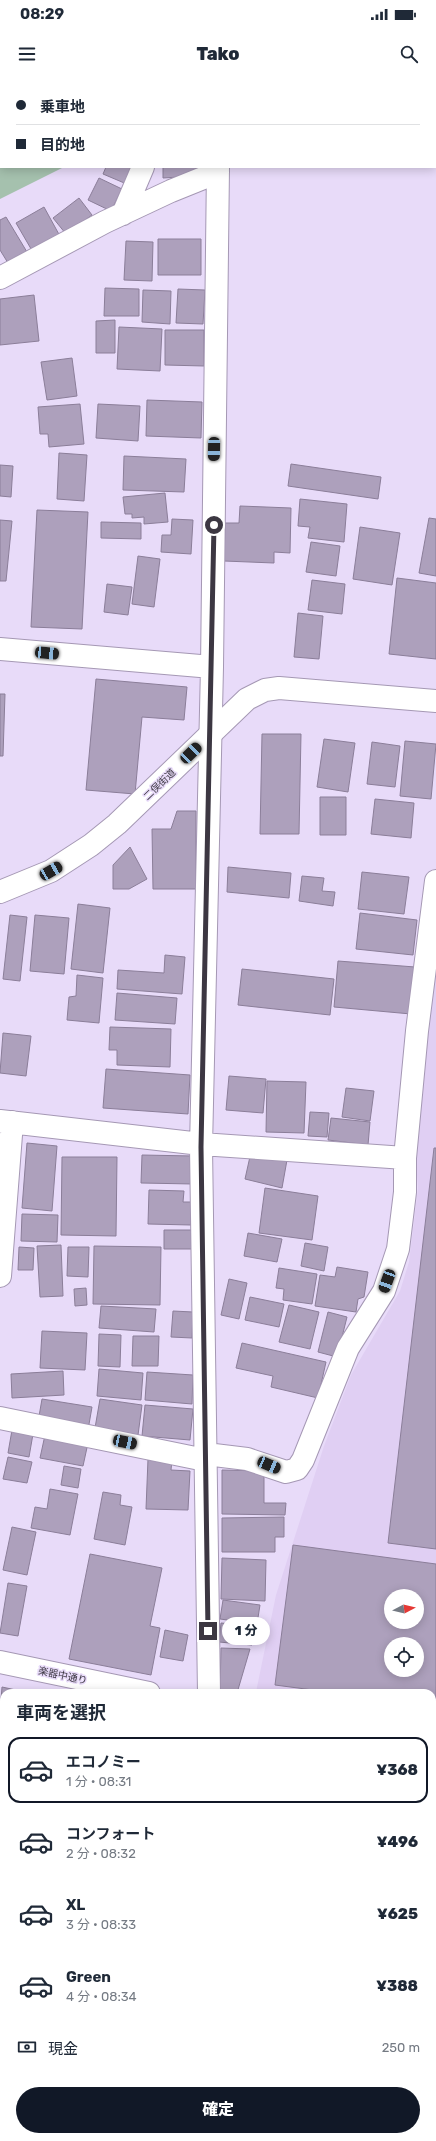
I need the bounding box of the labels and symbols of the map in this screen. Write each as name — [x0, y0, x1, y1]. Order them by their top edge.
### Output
car — [208, 437, 220, 461]
route start — [205, 516, 223, 534]
car — [35, 646, 59, 660]
car — [178, 740, 204, 766]
street label: 二俣街道 — [141, 767, 178, 803]
car — [38, 860, 64, 882]
car — [377, 1268, 397, 1294]
car — [112, 1434, 138, 1450]
car — [256, 1455, 282, 1475]
north arrow — [384, 1589, 424, 1629]
callout: 1 分 — [222, 1617, 270, 1645]
route end — [199, 1622, 217, 1640]
street label: 楽器中通り — [37, 1665, 88, 1687]

